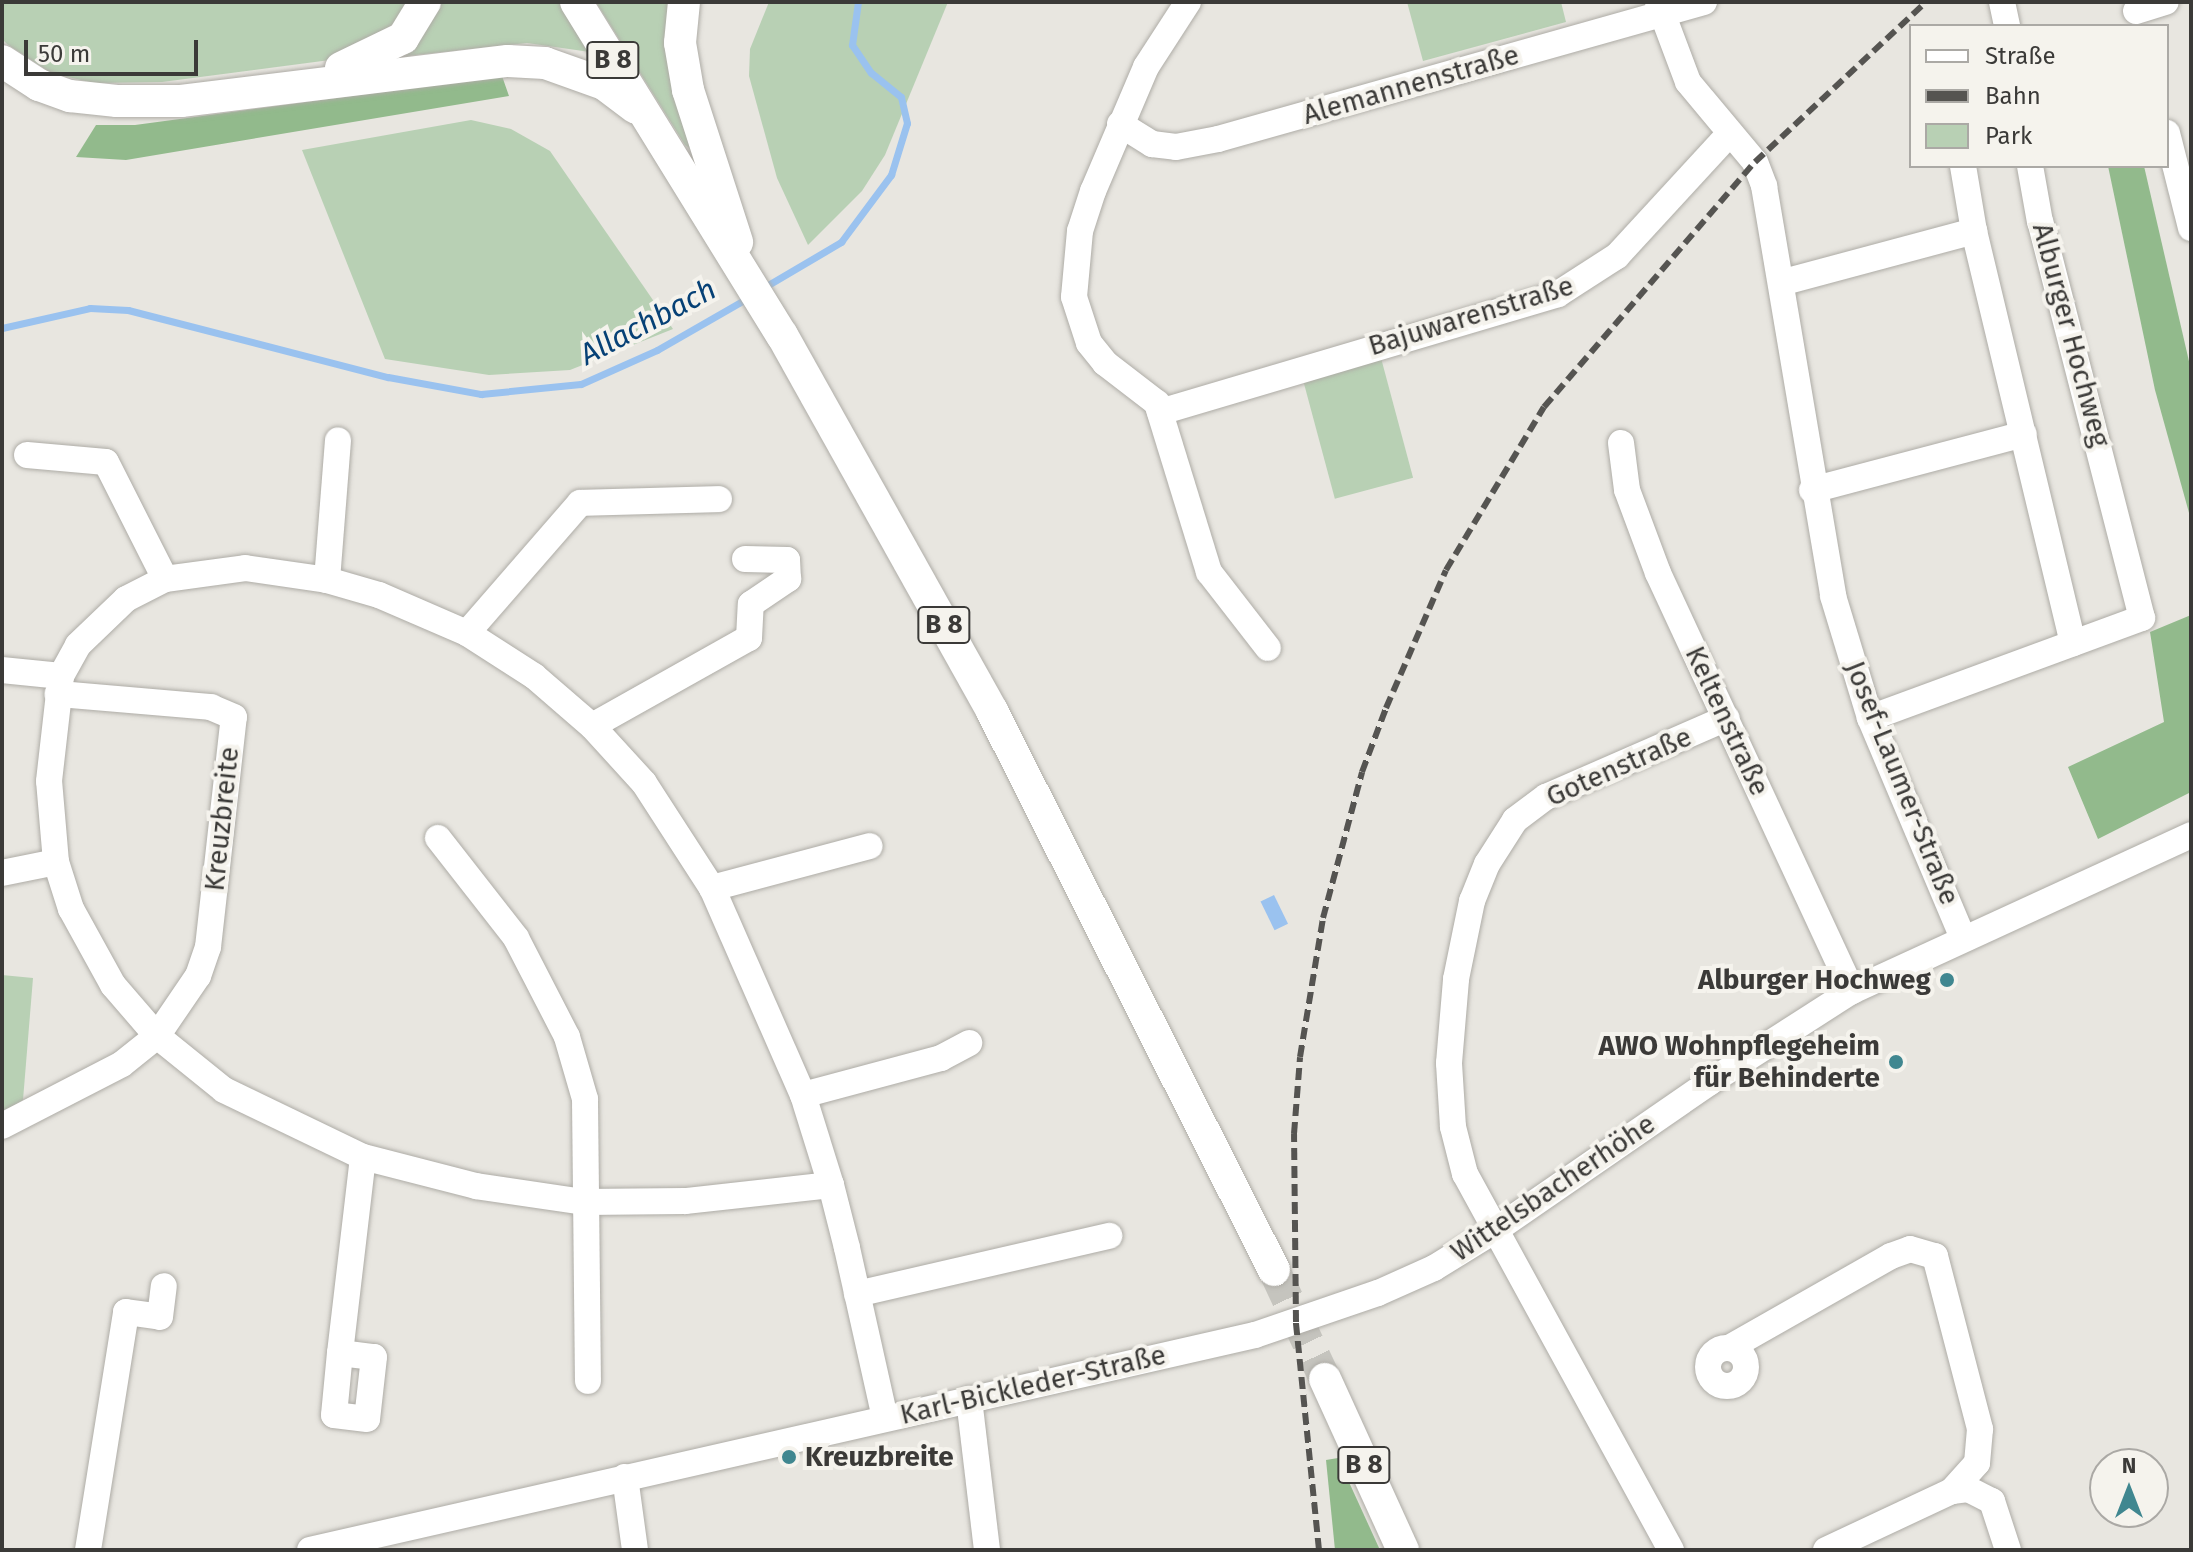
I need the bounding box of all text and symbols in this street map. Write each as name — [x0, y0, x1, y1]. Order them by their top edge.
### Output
scale bar — [28, 24, 202, 74]
legend — [1909, 24, 2169, 168]
road number: B 8 — [585, 38, 641, 82]
street label: Alemannenstraße — [1299, 38, 1523, 132]
text: 50 m — [38, 40, 90, 68]
text: Straße — [1985, 42, 2056, 70]
text: Bahn — [1985, 82, 2041, 110]
text: Park — [1985, 122, 2032, 150]
street label: Alburger Hochweg — [2025, 219, 2117, 451]
street label: Bajuwarenstraße — [1364, 269, 1578, 363]
water label: Allachbach — [574, 271, 722, 373]
road number: B 8 — [916, 603, 972, 647]
street label: Keltenstraße — [1678, 641, 1776, 801]
street label: Josef-Laumer-Straße — [1838, 656, 1966, 910]
street label: Gotenstraße — [1541, 720, 1697, 814]
street label: Kreuzbreite — [198, 745, 246, 893]
place label: Alburger Hochweg — [1698, 963, 1931, 997]
marker: Alburger Hochweg — [1938, 971, 1956, 989]
place label: AWO Wohnpflegeheim für Behinderte — [1599, 1029, 1880, 1095]
marker: AWO Wohnpflegeheim für Behinderte — [1887, 1053, 1905, 1071]
street label: Wittelsbacherhöhe — [1444, 1107, 1662, 1269]
street label: Karl-Bickleder-Straße — [897, 1338, 1169, 1432]
place label: Kreuzbreite — [805, 1440, 954, 1474]
road number: B 8 — [1336, 1443, 1392, 1487]
marker: Kreuzbreite — [780, 1448, 798, 1466]
north arrow — [2089, 1448, 2169, 1528]
text: N — [2122, 1452, 2136, 1479]

